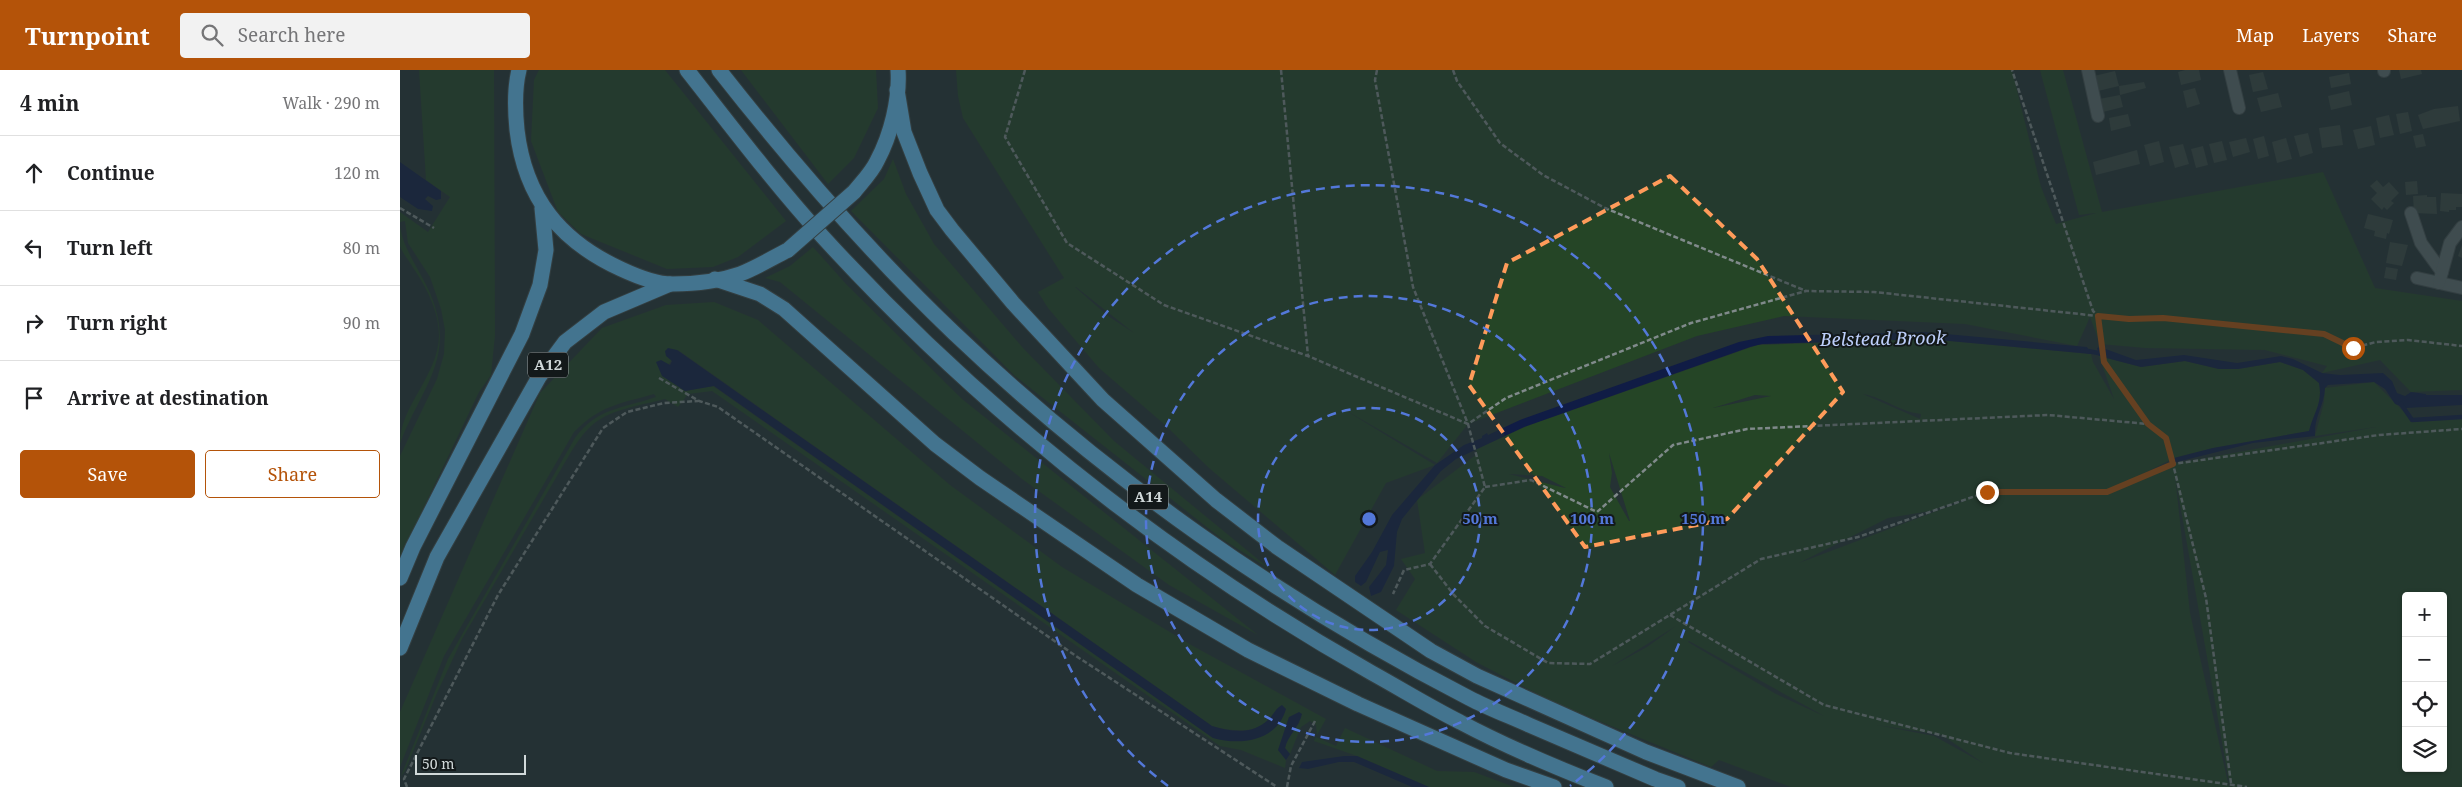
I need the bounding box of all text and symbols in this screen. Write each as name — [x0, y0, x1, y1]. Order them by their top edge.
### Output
search box — [180, 13, 530, 58]
text: Turnpoint — [25, 19, 150, 52]
icon: search — [198, 21, 226, 49]
text: Search here — [238, 22, 346, 48]
text: Map — [2236, 23, 2274, 47]
text: Layers — [2302, 23, 2360, 47]
text: Share — [2388, 23, 2437, 47]
text: 4 min — [20, 89, 79, 117]
text: Walk · 290 m — [283, 92, 380, 114]
icon: ahead — [20, 159, 48, 187]
text: Continue — [67, 160, 155, 186]
text: 120 m — [334, 162, 380, 184]
icon: left — [20, 234, 48, 262]
text: Turn left — [67, 235, 153, 261]
text: 80 m — [343, 237, 380, 259]
icon: right — [20, 309, 48, 337]
text: Turn right — [67, 310, 167, 336]
text: 90 m — [343, 312, 380, 334]
water label: Belstead Brook — [1819, 325, 1947, 351]
route start — [2342, 337, 2365, 360]
road number: A12 — [528, 352, 568, 378]
icon: arrive — [20, 384, 48, 412]
text: Arrive at destination — [67, 385, 269, 411]
button: Save — [20, 450, 195, 498]
button: Share — [205, 450, 380, 498]
route end — [1976, 481, 1999, 504]
road number: A14 — [1128, 484, 1168, 510]
text: 50 m — [1462, 508, 1498, 528]
text: 100 m — [1570, 508, 1614, 528]
text: 150 m — [1681, 508, 1725, 528]
centre of rings — [1360, 510, 1378, 528]
map controls — [2402, 592, 2447, 772]
button: + — [2402, 592, 2447, 637]
button: − — [2402, 637, 2447, 682]
button: locate — [2402, 682, 2447, 727]
button: layers — [2402, 727, 2447, 772]
scale bar — [415, 752, 526, 775]
text: 50 m — [422, 754, 455, 773]

